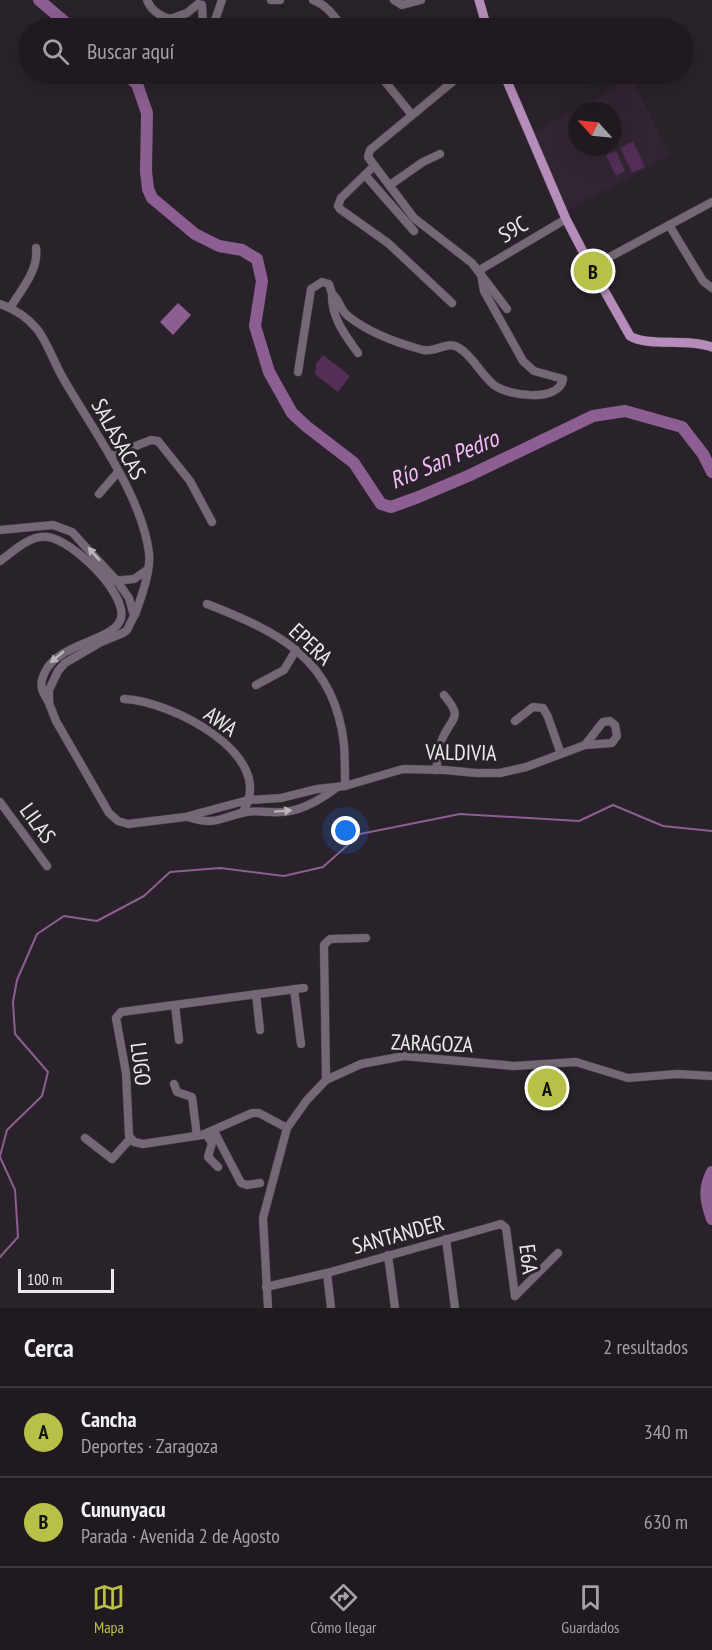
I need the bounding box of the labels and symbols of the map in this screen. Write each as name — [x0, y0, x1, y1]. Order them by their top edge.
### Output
north arrow — [568, 102, 622, 156]
street label: S9C — [493, 209, 533, 249]
pin: B — [574, 248, 612, 294]
street label: SALASACAS — [85, 394, 153, 484]
water label: Río San Pedro — [385, 422, 505, 496]
one-way arrow — [88, 547, 101, 562]
street label: EPERA — [283, 617, 339, 671]
one-way arrow — [49, 651, 65, 664]
street label: AWA — [199, 700, 244, 743]
street label: VALDIVIA — [424, 737, 497, 767]
street label: LILAS — [14, 797, 62, 849]
one-way arrow — [274, 807, 293, 816]
your location — [331, 816, 360, 845]
street label: ZARAGOZA — [391, 1028, 474, 1058]
street label: LUGO — [124, 1041, 158, 1087]
pin: A — [528, 1066, 566, 1110]
street label: SANTANDER — [349, 1208, 447, 1260]
street label: E6A — [513, 1243, 545, 1276]
scale bar — [18, 1266, 114, 1294]

